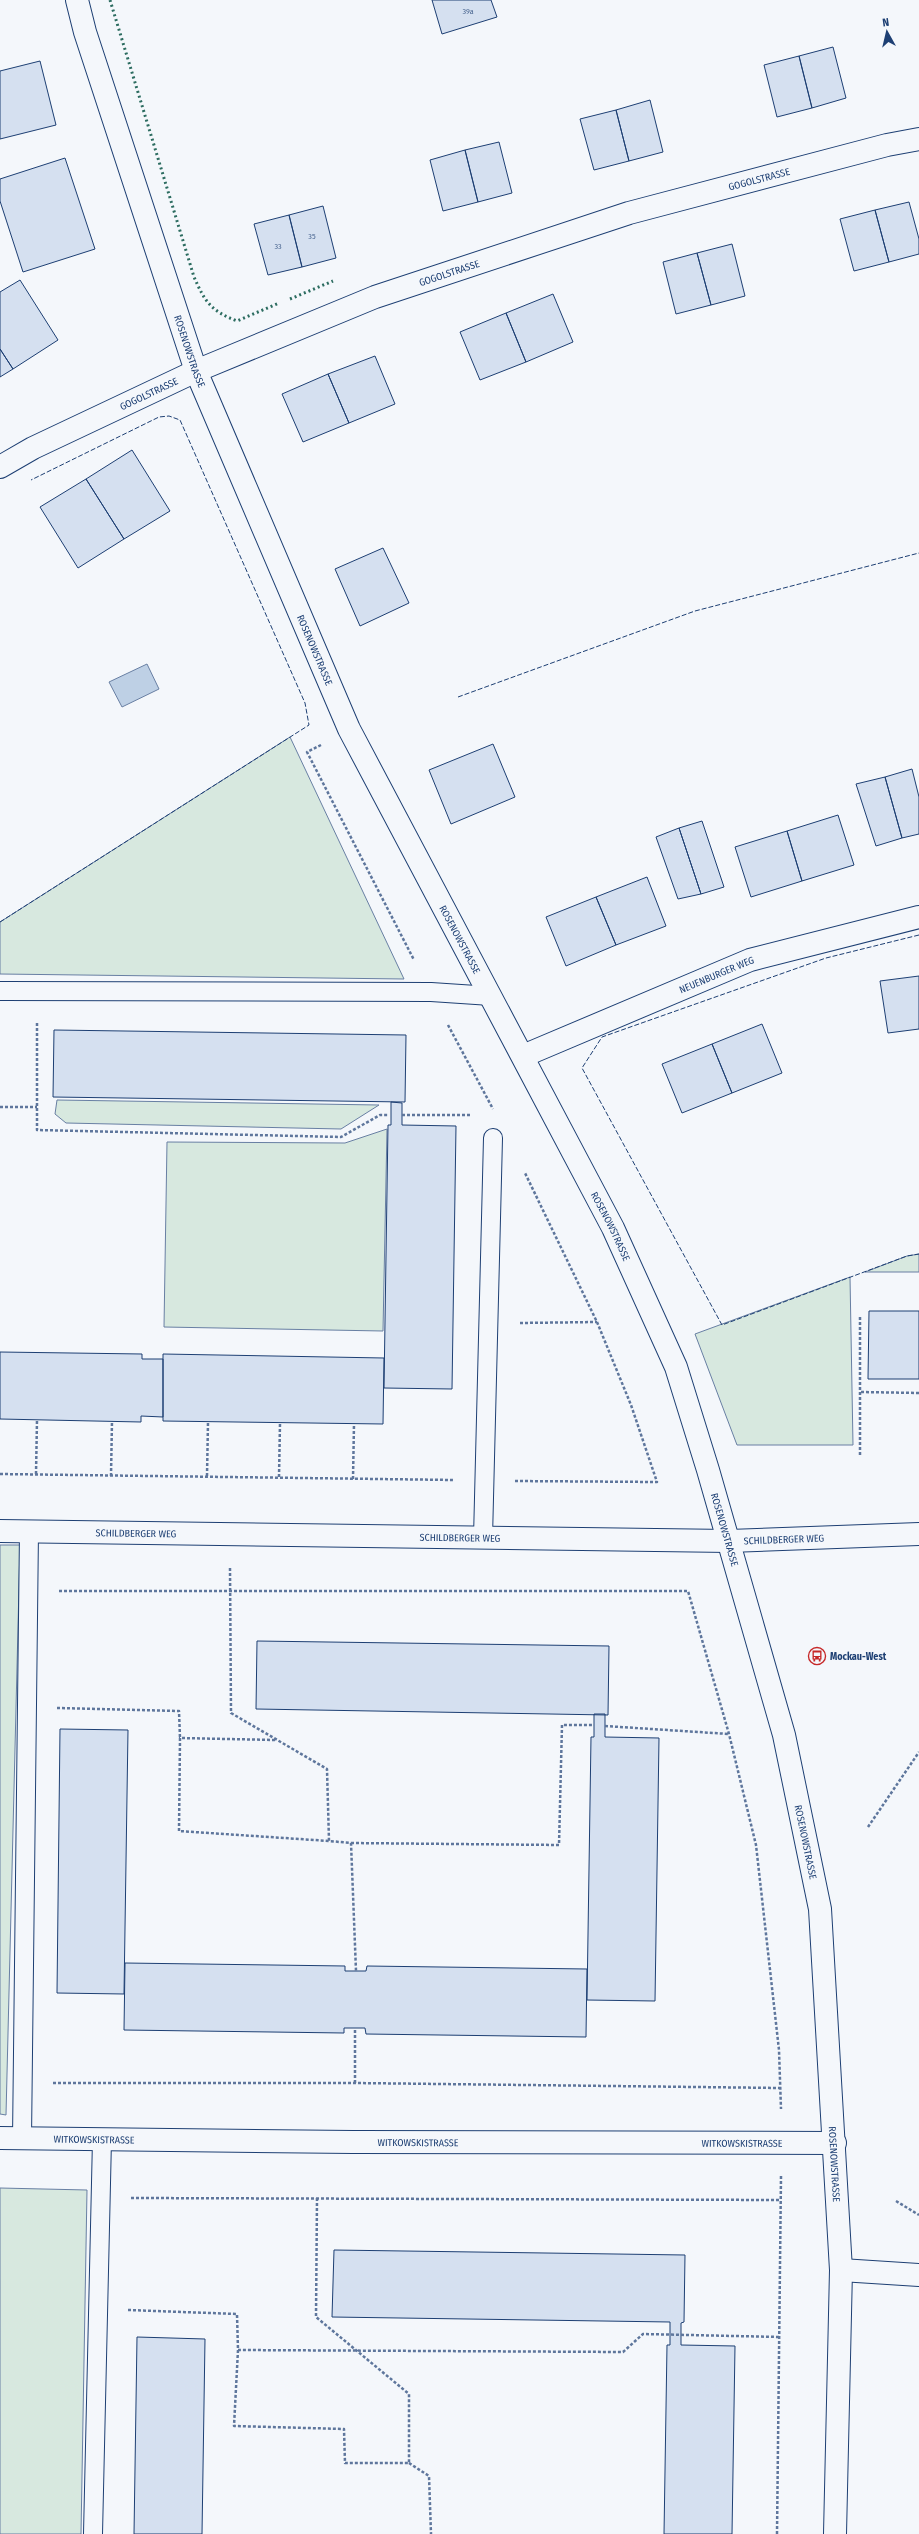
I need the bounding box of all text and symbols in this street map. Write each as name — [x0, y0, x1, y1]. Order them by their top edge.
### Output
house number: 39a — [462, 7, 474, 16]
north arrow — [867, 12, 907, 52]
text: N — [882, 16, 890, 29]
street label: GOGOLSTRASSE — [727, 166, 791, 194]
house number: 35 — [308, 232, 316, 241]
house number: 33 — [274, 242, 282, 251]
street label: GOGOLSTRASSE — [418, 258, 481, 289]
street label: ROSENOWSTRASSE — [171, 314, 207, 390]
street label: GOGOLSTRASSE — [118, 375, 180, 413]
street label: ROSENOWSTRASSE — [294, 613, 335, 688]
street label: ROSENOWSTRASSE — [436, 904, 483, 976]
street label: NEUENBURGER WEG — [678, 954, 756, 996]
street label: ROSENOWSTRASSE — [588, 1190, 632, 1263]
street label: ROSENOWSTRASSE — [708, 1492, 740, 1568]
street label: SCHILDBERGER WEG — [96, 1527, 177, 1540]
street label: SCHILDBERGER WEG — [420, 1532, 501, 1545]
street label: SCHILDBERGER WEG — [743, 1532, 825, 1547]
bus stop icon: Mockau-West — [807, 1646, 827, 1666]
place label: Mockau-West — [830, 1651, 887, 1663]
street label: ROSENOWSTRASSE — [792, 1804, 819, 1881]
street label: ROSENOWSTRASSE — [826, 2126, 842, 2203]
street label: WITKOWSKISTRASSE — [53, 2134, 135, 2147]
street label: WITKOWSKISTRASSE — [377, 2137, 459, 2149]
street label: WITKOWSKISTRASSE — [701, 2138, 783, 2150]

